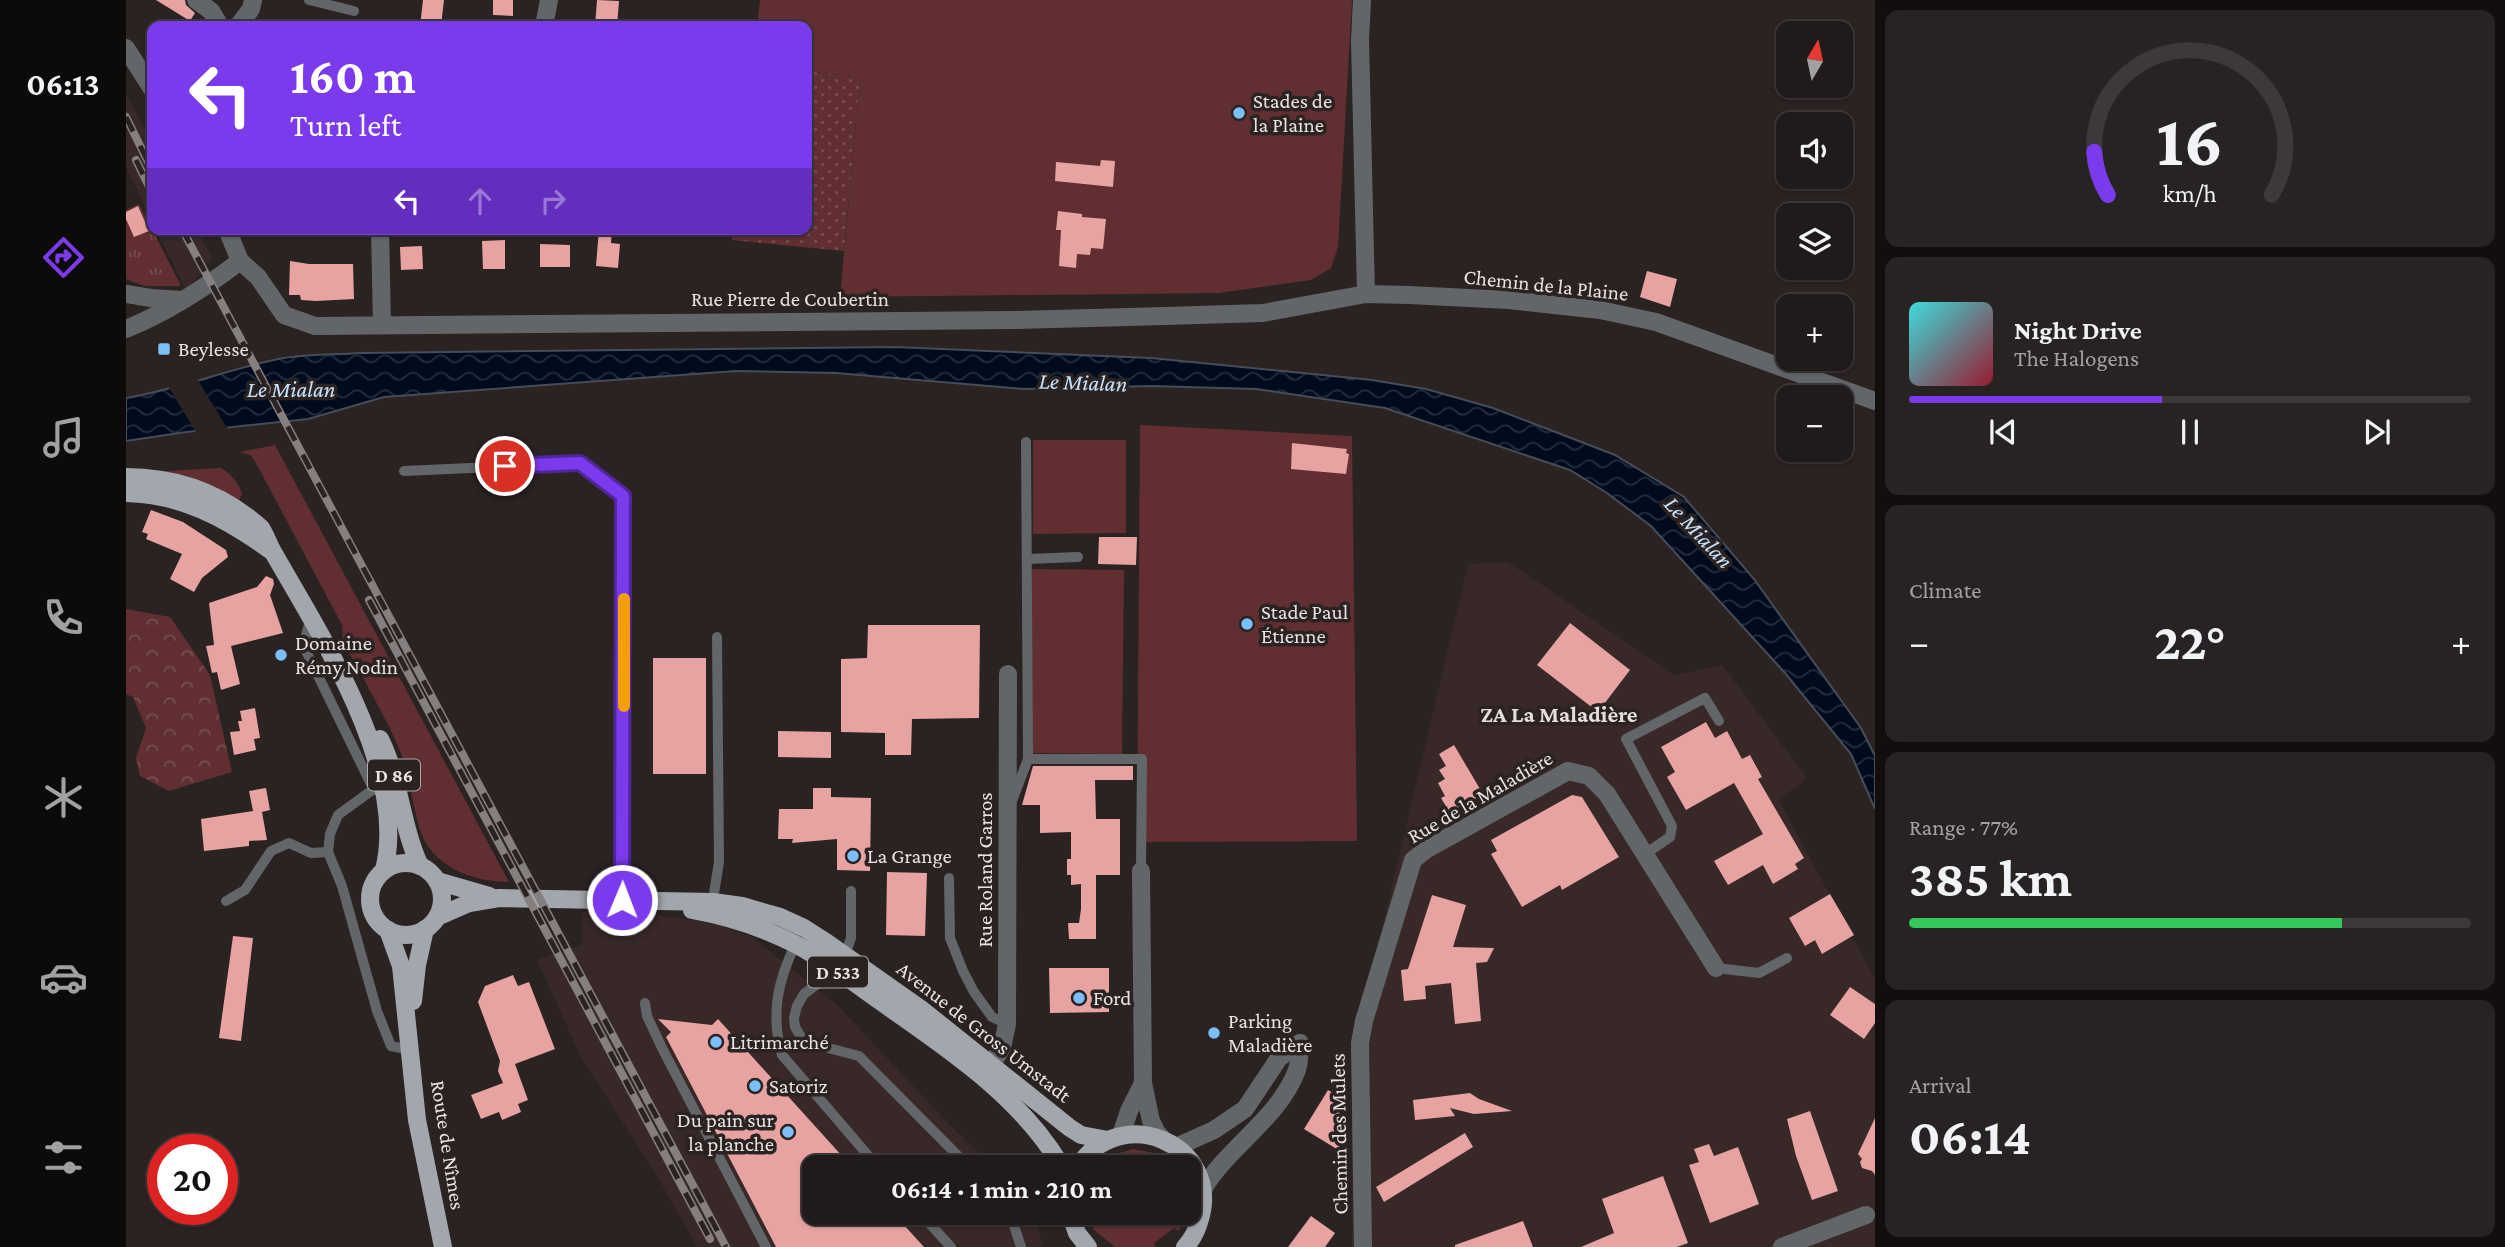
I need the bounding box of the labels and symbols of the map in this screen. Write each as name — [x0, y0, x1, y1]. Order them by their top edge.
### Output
north arrow — [1776, 21, 1853, 98]
place label: Stades de la Plaine — [1253, 89, 1332, 137]
marker: Stades de la Plaine — [1231, 105, 1247, 121]
street label: Chemin de la Plaine — [1462, 264, 1630, 306]
street label: Rue Pierre de Coubertin — [691, 287, 889, 311]
place label: Beylesse — [178, 337, 249, 361]
marker: Beylesse — [156, 341, 172, 357]
water label: Le Mialan — [1038, 367, 1128, 397]
water label: Le Mialan — [247, 376, 335, 402]
pin — [475, 436, 535, 496]
water label: Le Mialan — [1659, 491, 1739, 573]
place label: Stade Paul Étienne — [1261, 600, 1348, 648]
marker: Stade Paul Étienne — [1239, 616, 1255, 632]
place label: Domaine Rémy Nodin — [295, 631, 398, 679]
marker: Domaine Rémy Nodin — [273, 647, 289, 663]
district label: ZA La Maladière — [1481, 701, 1638, 727]
street label: Rue de la Maladière — [1403, 746, 1557, 848]
road number: D 86 — [368, 760, 420, 790]
street label: Rue Roland Garros — [973, 792, 997, 948]
place label: La Grange — [867, 844, 952, 868]
marker: La Grange — [845, 848, 861, 864]
position arrow — [585, 863, 659, 937]
road number: D 533 — [808, 956, 868, 988]
street label: Avenue de Gross Umstadt — [892, 957, 1077, 1108]
place label: Ford — [1093, 986, 1131, 1010]
marker: Ford — [1071, 990, 1087, 1006]
place label: Parking Maladière — [1228, 1009, 1312, 1057]
marker: Parking Maladière — [1206, 1025, 1222, 1041]
place label: Litrimarché — [730, 1030, 829, 1054]
marker: Litrimarché — [708, 1034, 724, 1050]
street label: Chemin des Mulets — [1326, 1053, 1352, 1215]
place label: Satoriz — [769, 1074, 828, 1098]
marker: Satoriz — [747, 1078, 763, 1094]
street label: Route de Nîmes — [426, 1079, 470, 1211]
place label: Du pain sur la planche — [677, 1108, 775, 1156]
marker: Du pain sur la planche — [780, 1124, 796, 1140]
speed limit sign: 20 — [147, 1134, 238, 1225]

